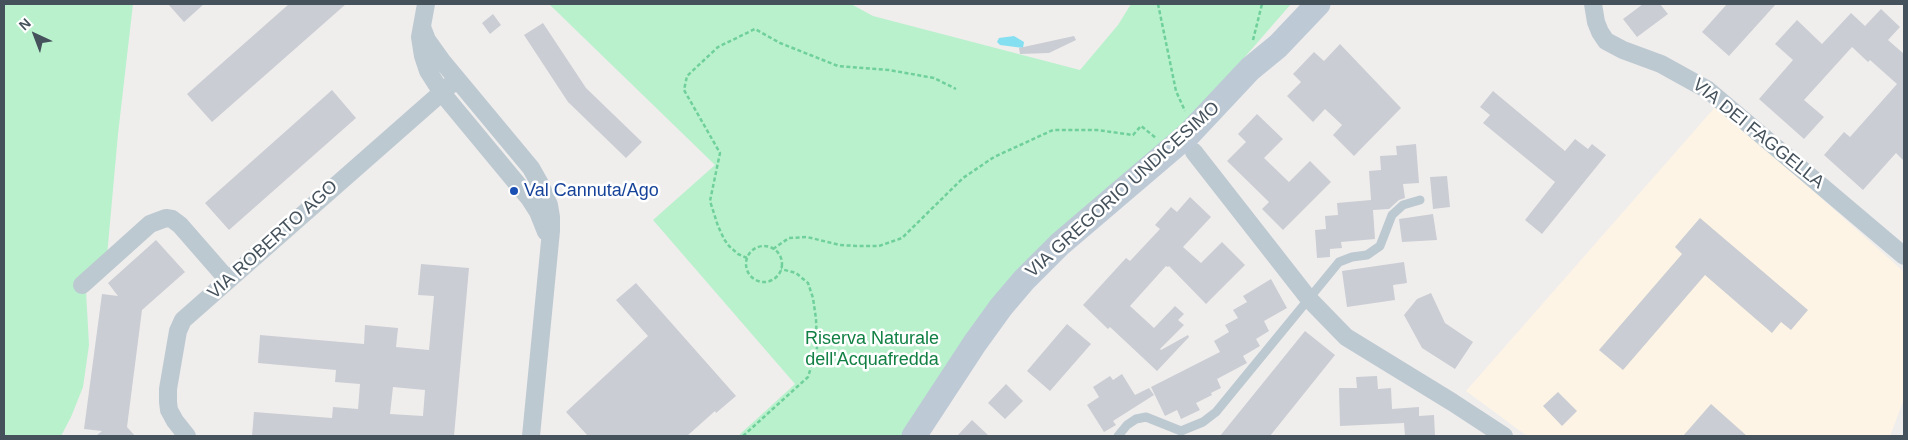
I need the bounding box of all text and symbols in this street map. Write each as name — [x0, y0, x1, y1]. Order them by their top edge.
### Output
north arrow — [10, 10, 60, 60]
text: N — [16, 15, 34, 33]
street label: VIA DEI FAGGELLA — [1688, 74, 1828, 194]
street label: VIA GREGORIO UNDICESIMO — [1022, 97, 1224, 283]
street label: VIA ROBERTO AGO — [204, 176, 342, 304]
place label: Val Cannuta/Ago — [524, 180, 659, 202]
marker: Val Cannuta/Ago — [508, 185, 520, 197]
park label: Riserva Naturale dell'Acquafredda — [805, 328, 939, 370]

